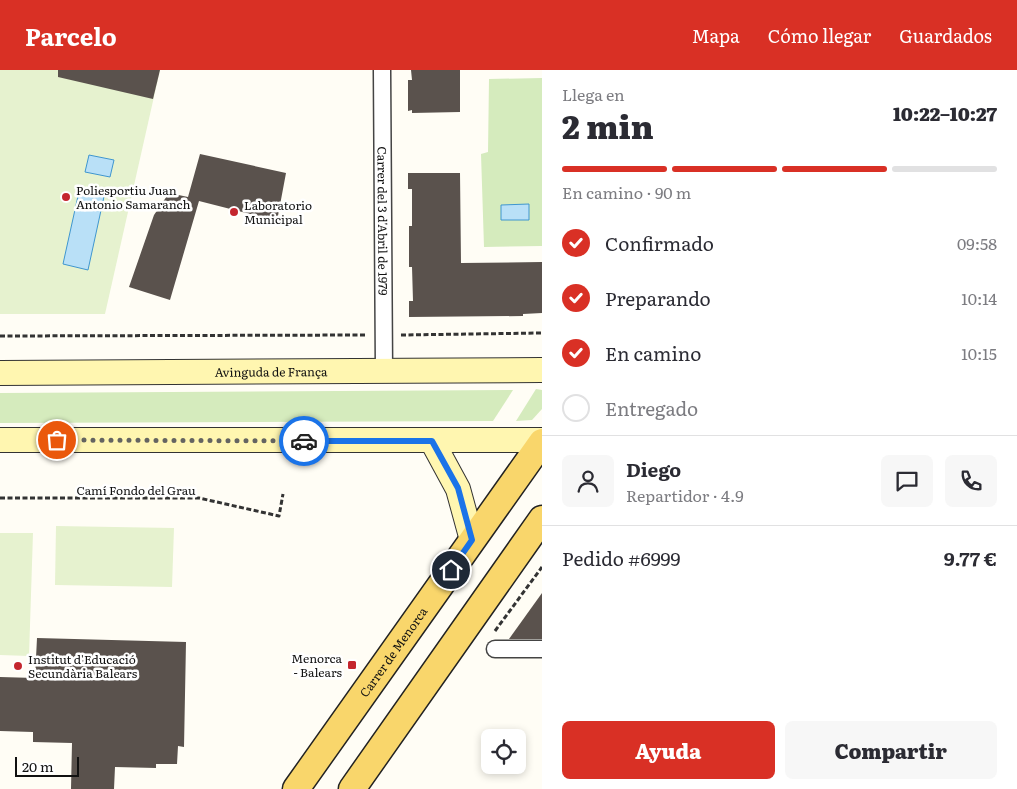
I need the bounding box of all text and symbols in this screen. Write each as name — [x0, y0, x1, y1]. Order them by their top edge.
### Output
text: Parcelo — [25, 18, 117, 53]
text: Mapa — [692, 22, 740, 49]
text: Cómo llegar — [768, 22, 871, 49]
text: Guardados — [899, 22, 992, 49]
text: Llega en — [562, 82, 625, 106]
text: 10:22–10:27 — [893, 99, 997, 127]
text: 2 min — [562, 101, 654, 149]
street label: Carrer del 3 d'Abril de 1979 — [374, 146, 392, 296]
text: En camino · 90 m — [562, 180, 691, 204]
place label: Poliesportiu Juan Antonio Samaranch — [76, 181, 190, 213]
marker: Poliesportiu Juan Antonio Samaranch — [60, 191, 72, 203]
place label: Laboratorio Municipal — [244, 196, 312, 228]
marker: Laboratorio Municipal — [228, 206, 240, 218]
icon: check — [562, 229, 590, 257]
text: Confirmado — [605, 229, 714, 257]
text: 09:58 — [957, 231, 997, 255]
icon: check — [562, 284, 590, 312]
text: Preparando — [605, 284, 711, 312]
text: 10:14 — [961, 286, 997, 310]
icon: check — [562, 339, 590, 367]
text: En camino — [605, 339, 701, 367]
text: 10:15 — [961, 341, 997, 365]
street label: Avinguda de França — [215, 362, 328, 381]
text: Entregado — [605, 394, 698, 422]
courier — [279, 416, 329, 466]
pin — [36, 419, 78, 461]
icon: bag — [43, 426, 71, 454]
icon: car — [290, 427, 318, 455]
button: person — [562, 455, 614, 507]
text: Diego — [626, 455, 681, 483]
button: chat — [881, 455, 933, 507]
button: phone — [945, 455, 997, 507]
street label: Camí Fondo del Grau — [76, 481, 196, 499]
text: Repartidor · 4.9 — [626, 483, 744, 507]
text: Pedido #6999 — [562, 544, 680, 572]
text: 9.77 € — [944, 544, 997, 572]
pin — [430, 549, 472, 591]
icon: home — [437, 556, 465, 584]
street label: Carrer de Menorca — [355, 603, 432, 701]
place label: Menorca - Balears — [291, 649, 343, 681]
place label: Institut d'Educació Secundària Balears — [28, 650, 138, 682]
marker: Menorca - Balears — [346, 659, 358, 671]
marker: Institut d'Educació Secundària Balears — [12, 660, 24, 672]
button: Ayuda — [562, 721, 775, 779]
button: Compartir — [785, 721, 997, 779]
map controls — [481, 729, 526, 774]
button: locate — [481, 729, 526, 774]
scale bar — [15, 754, 79, 777]
text: 20 m — [22, 756, 54, 776]

